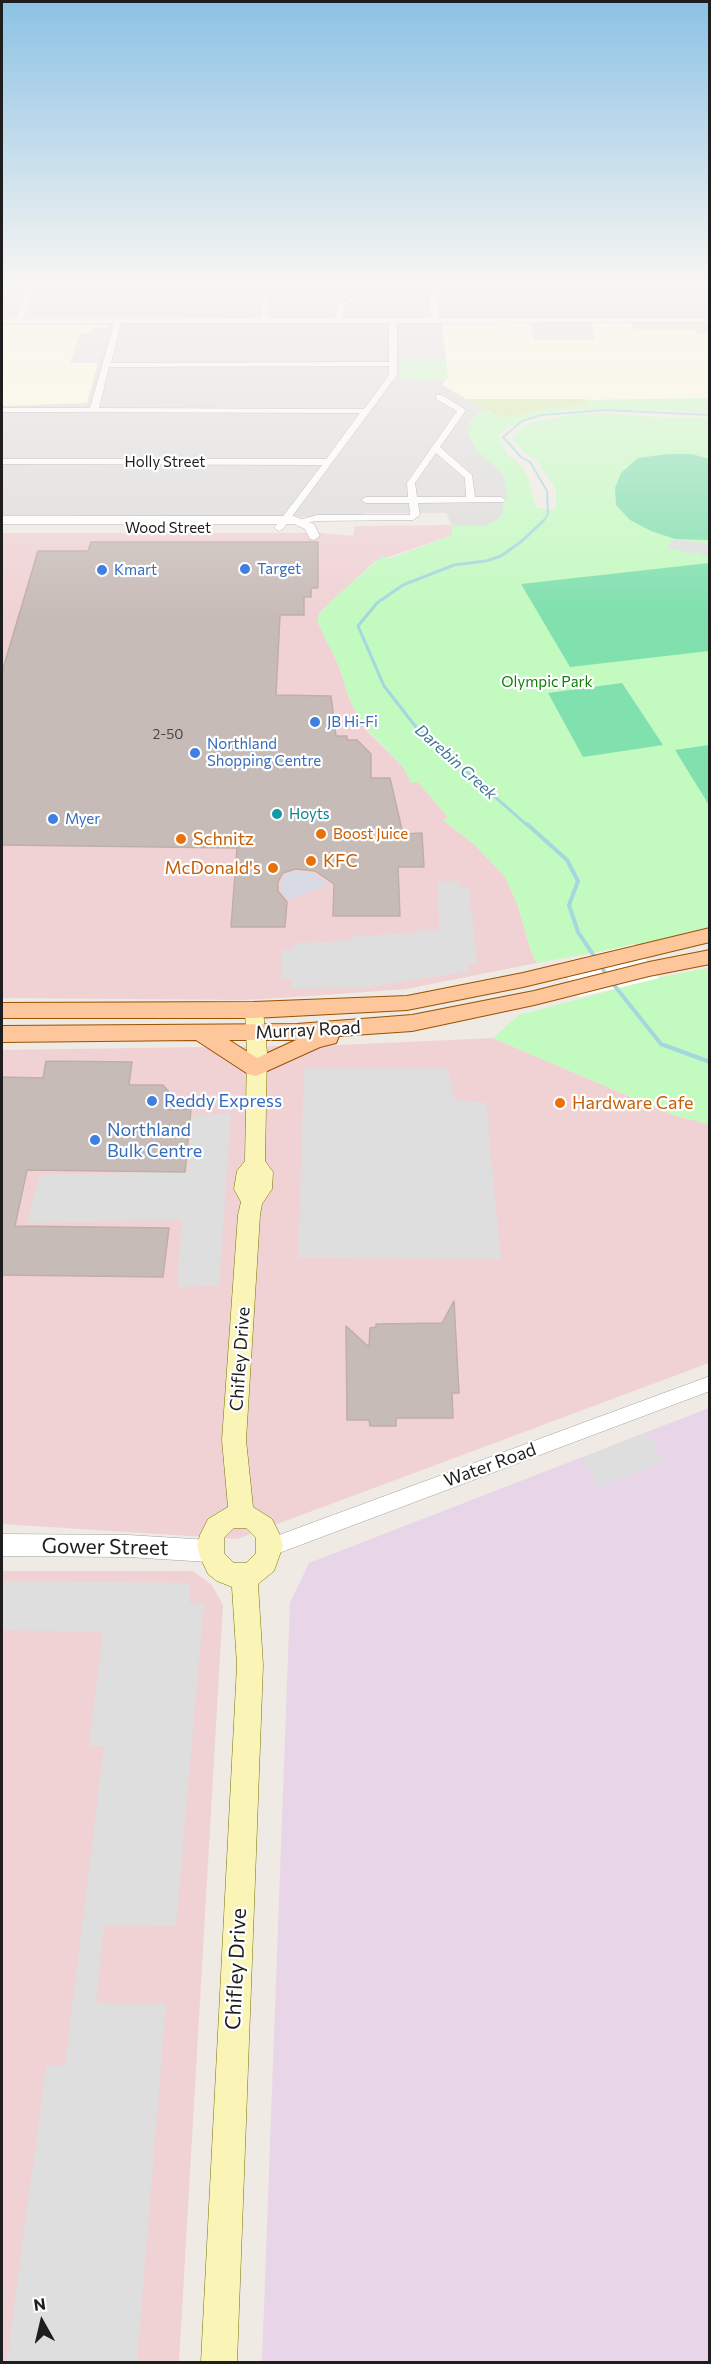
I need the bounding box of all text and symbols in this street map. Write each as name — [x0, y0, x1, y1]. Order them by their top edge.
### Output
street label: Holly Street — [125, 453, 205, 471]
street label: Wood Street — [125, 519, 211, 537]
place label: Target — [257, 560, 301, 578]
place label: Kmart — [114, 561, 157, 579]
marker: Target — [238, 562, 252, 576]
marker: Kmart — [95, 563, 109, 577]
park label: Olympic Park — [501, 673, 593, 691]
place label: JB Hi-Fi — [327, 713, 378, 731]
marker: JB Hi-Fi — [308, 715, 322, 729]
water label: Darebin Creek — [411, 720, 501, 804]
house number: 2-50 — [153, 726, 183, 742]
place label: Northland Shopping Centre — [207, 735, 321, 770]
marker: Northland Shopping Centre — [188, 746, 202, 760]
place label: Hoyts — [289, 805, 330, 823]
marker: Hoyts — [270, 807, 284, 821]
place label: Myer — [65, 810, 100, 828]
marker: Myer — [46, 812, 60, 826]
place label: Boost Juice — [333, 825, 408, 843]
marker: Boost Juice — [314, 827, 328, 841]
place label: Schnitz — [193, 828, 254, 850]
marker: Schnitz — [174, 832, 188, 846]
place label: KFC — [323, 850, 358, 872]
marker: KFC — [304, 854, 318, 868]
place label: McDonald's — [164, 857, 261, 879]
marker: McDonald's — [266, 861, 280, 875]
street label: Murray Road — [255, 1016, 361, 1044]
place label: Reddy Express — [164, 1090, 282, 1112]
place label: Hardware Cafe — [572, 1092, 694, 1114]
marker: Reddy Express — [145, 1094, 159, 1108]
marker: Hardware Cafe — [553, 1096, 567, 1110]
place label: Northland Bulk Centre — [107, 1119, 202, 1162]
marker: Northland Bulk Centre — [88, 1133, 102, 1147]
street label: Chifley Drive — [226, 1306, 254, 1412]
street label: Water Road — [441, 1438, 539, 1492]
street label: Gower Street — [41, 1533, 169, 1561]
street label: Chifley Drive — [220, 1907, 252, 2031]
north arrow — [12, 2292, 72, 2352]
text: N — [32, 2293, 47, 2314]

